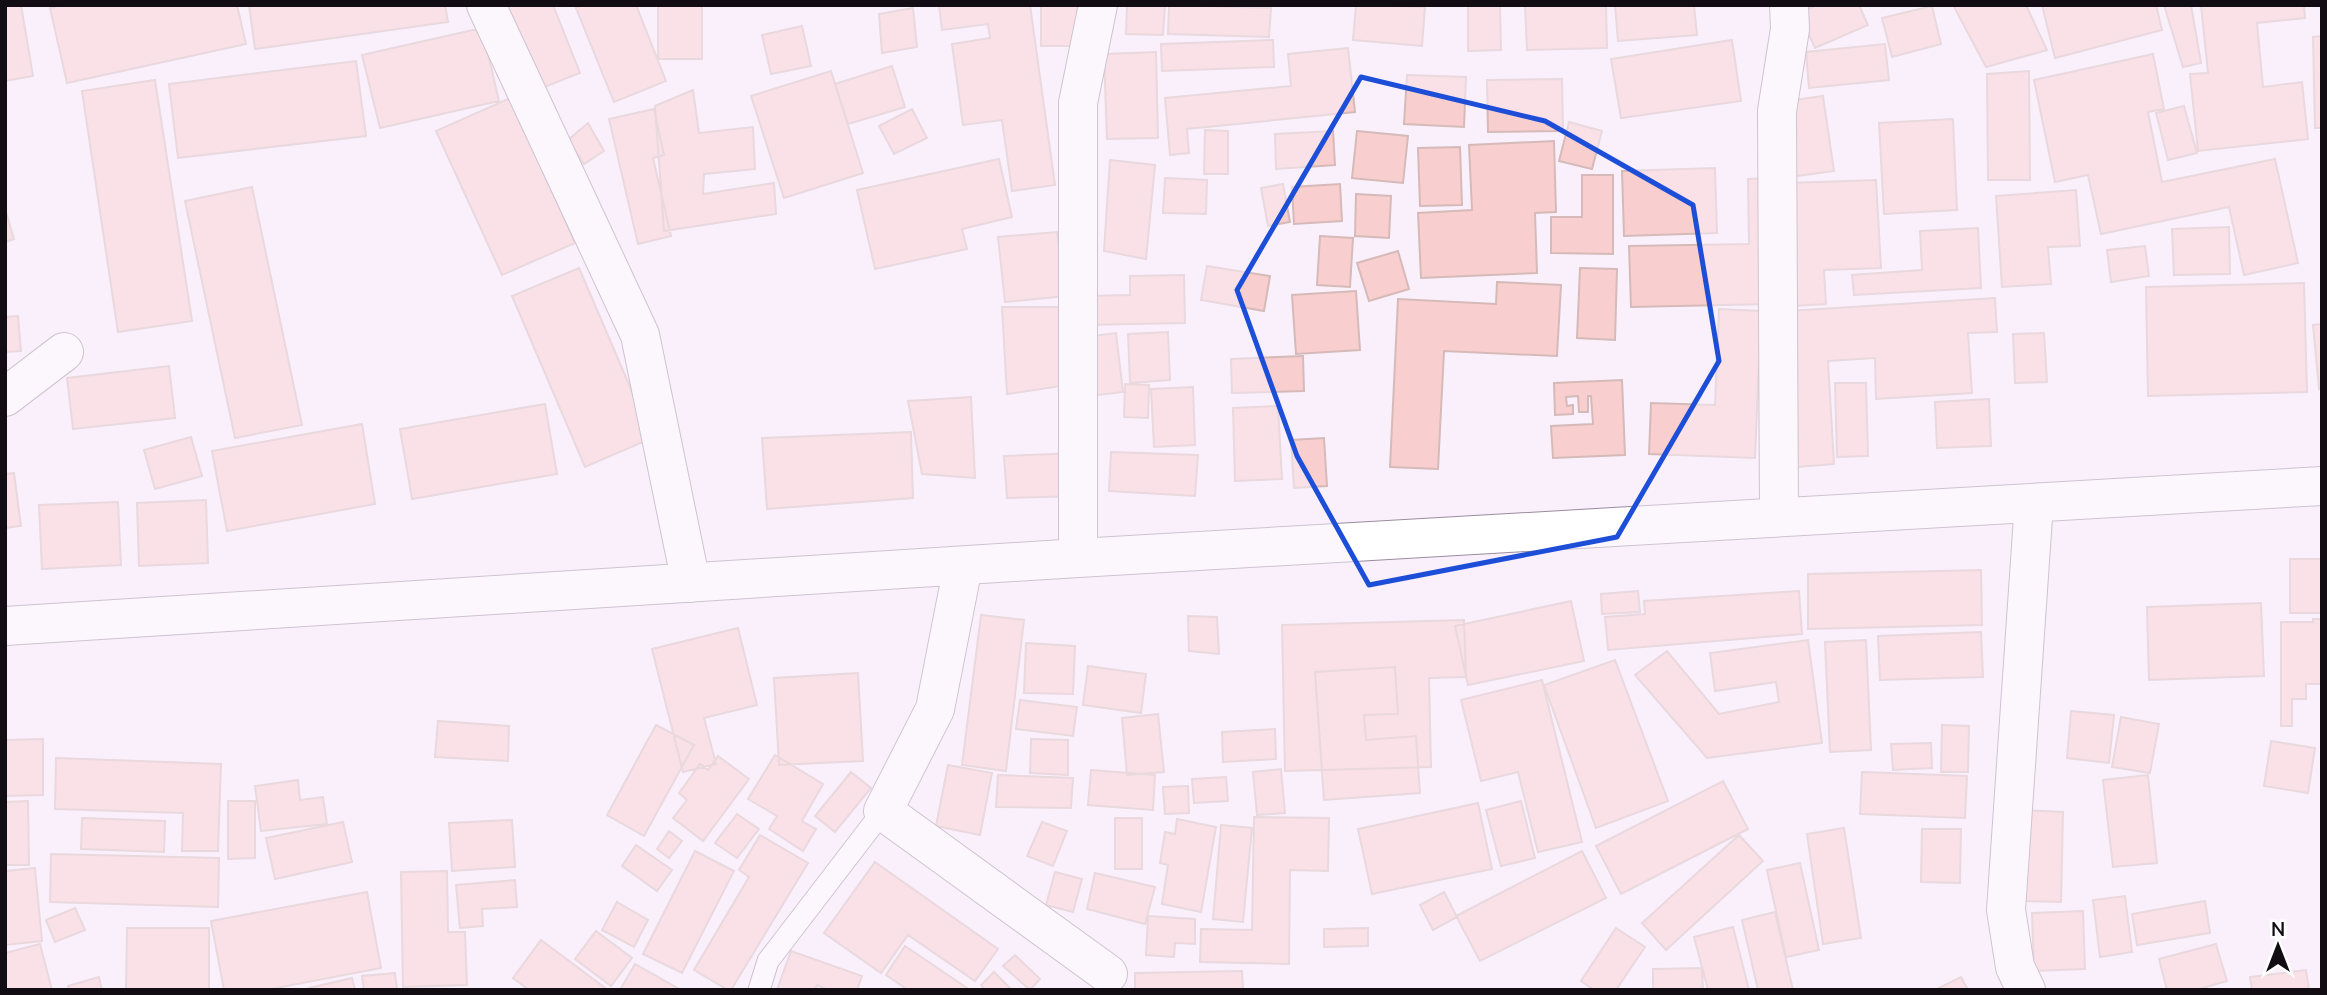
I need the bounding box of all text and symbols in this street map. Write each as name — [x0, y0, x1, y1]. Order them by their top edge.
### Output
north arrow — [2243, 911, 2313, 981]
text: N — [2271, 917, 2285, 943]

